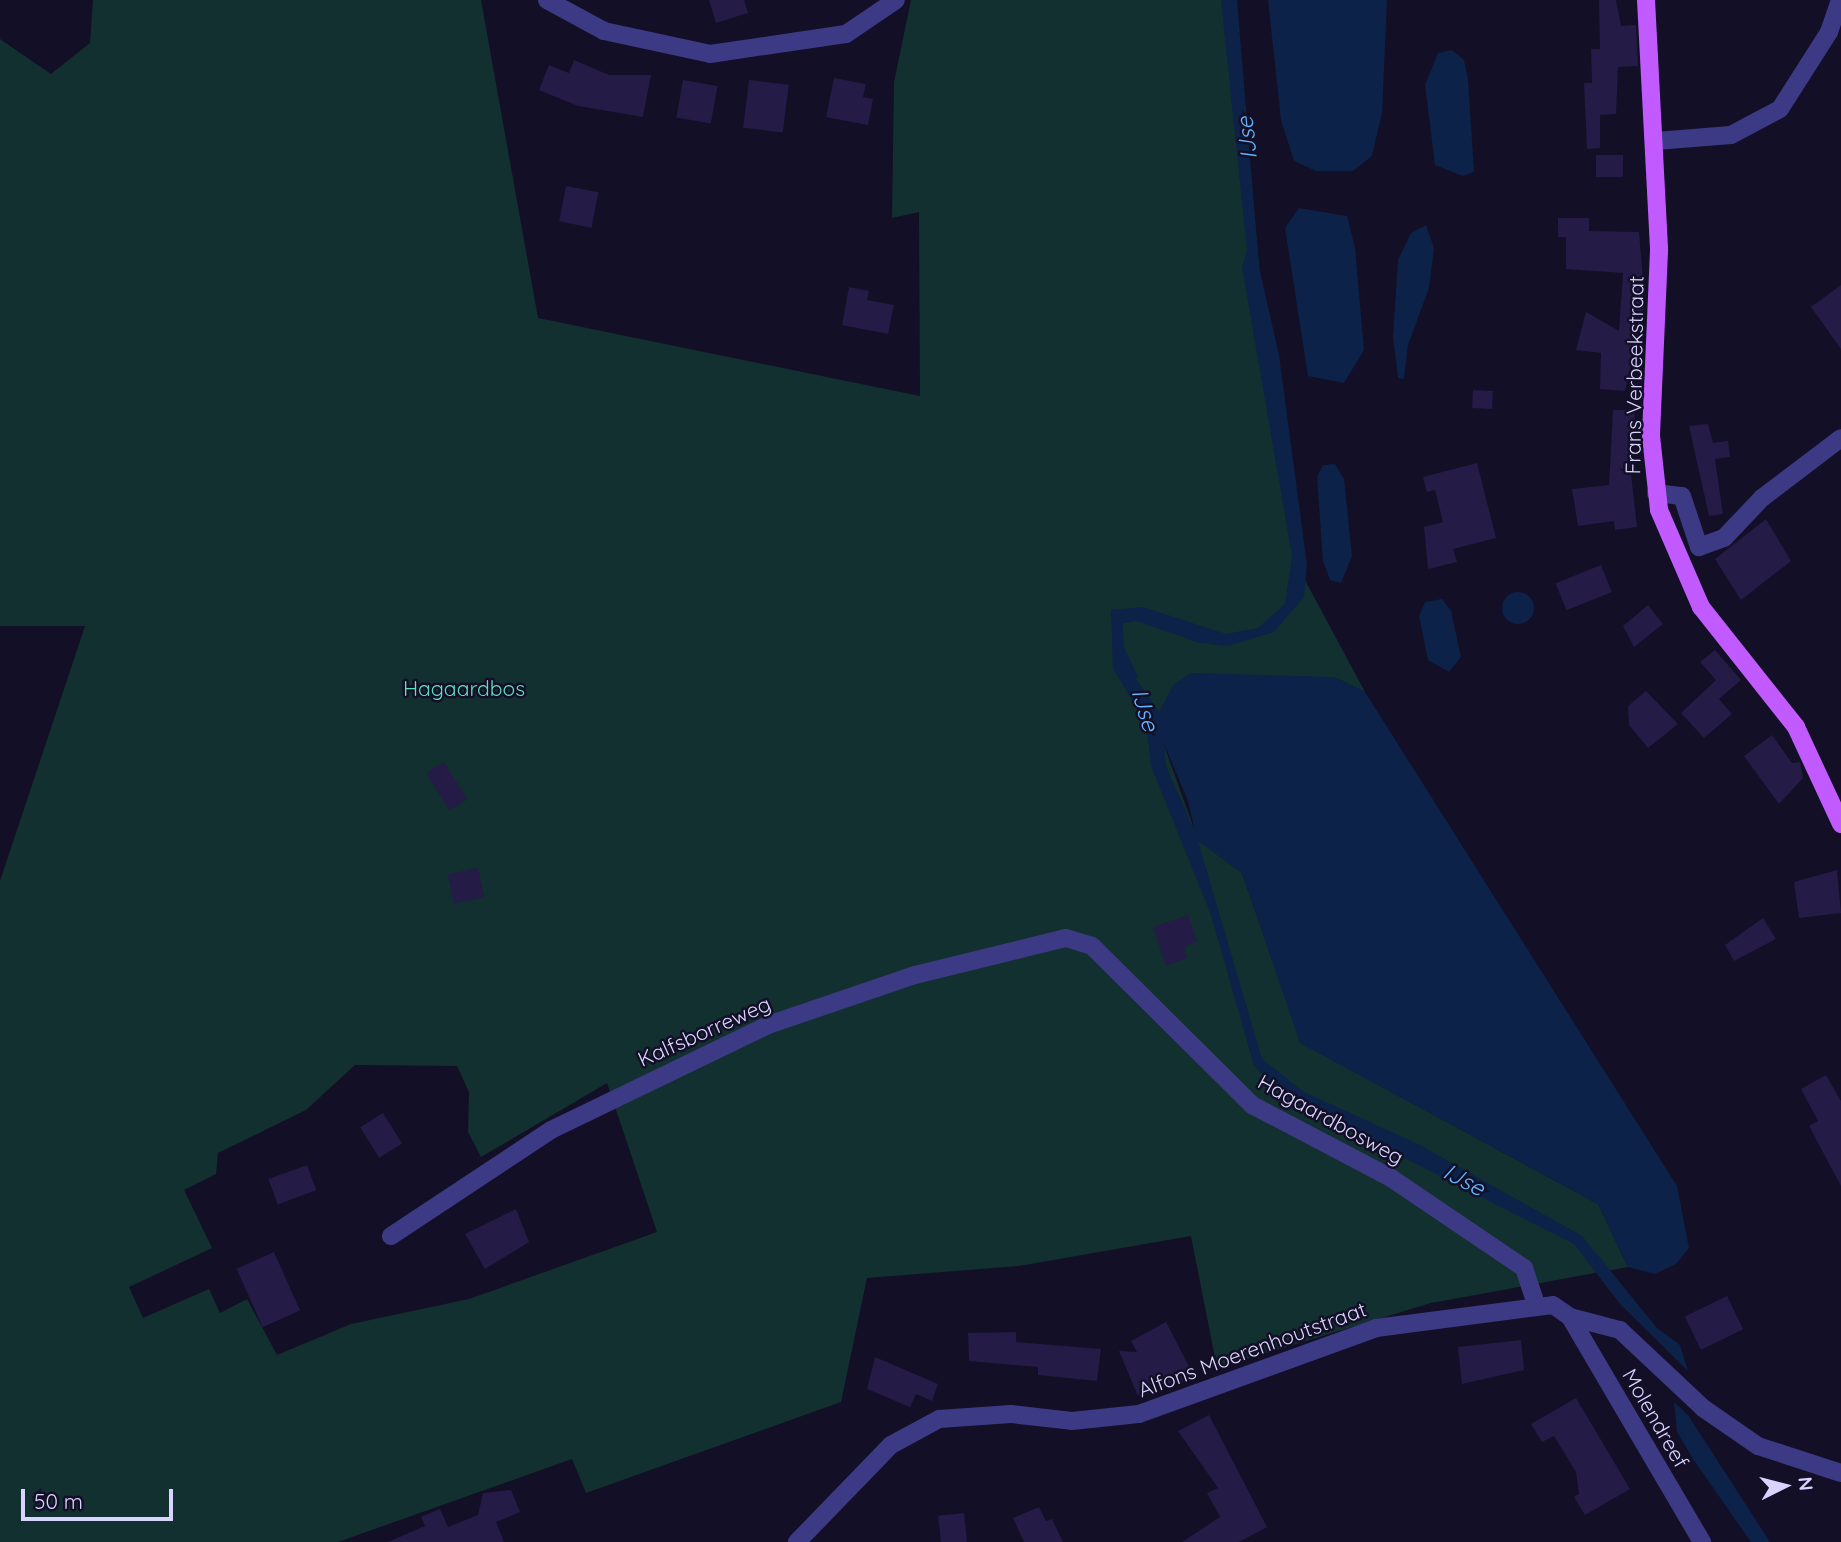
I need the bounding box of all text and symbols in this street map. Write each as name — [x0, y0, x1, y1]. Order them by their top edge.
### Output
water label: IJse — [1231, 115, 1263, 161]
street label: Frans Verbeekstraat — [1620, 276, 1648, 474]
park label: Hagaardbos — [403, 675, 525, 701]
water label: IJse — [1126, 686, 1164, 734]
street label: Kalfsborreweg — [634, 990, 774, 1072]
street label: Hagaardbosweg — [1254, 1069, 1408, 1169]
water label: IJse — [1439, 1158, 1489, 1202]
street label: Alfons Moerenhoutstraat — [1135, 1296, 1369, 1402]
street label: Molendreef — [1618, 1364, 1694, 1472]
north arrow — [1750, 1451, 1820, 1521]
scale bar — [24, 1476, 177, 1520]
text: N — [1793, 1476, 1819, 1492]
text: 50 m — [34, 1488, 83, 1514]

